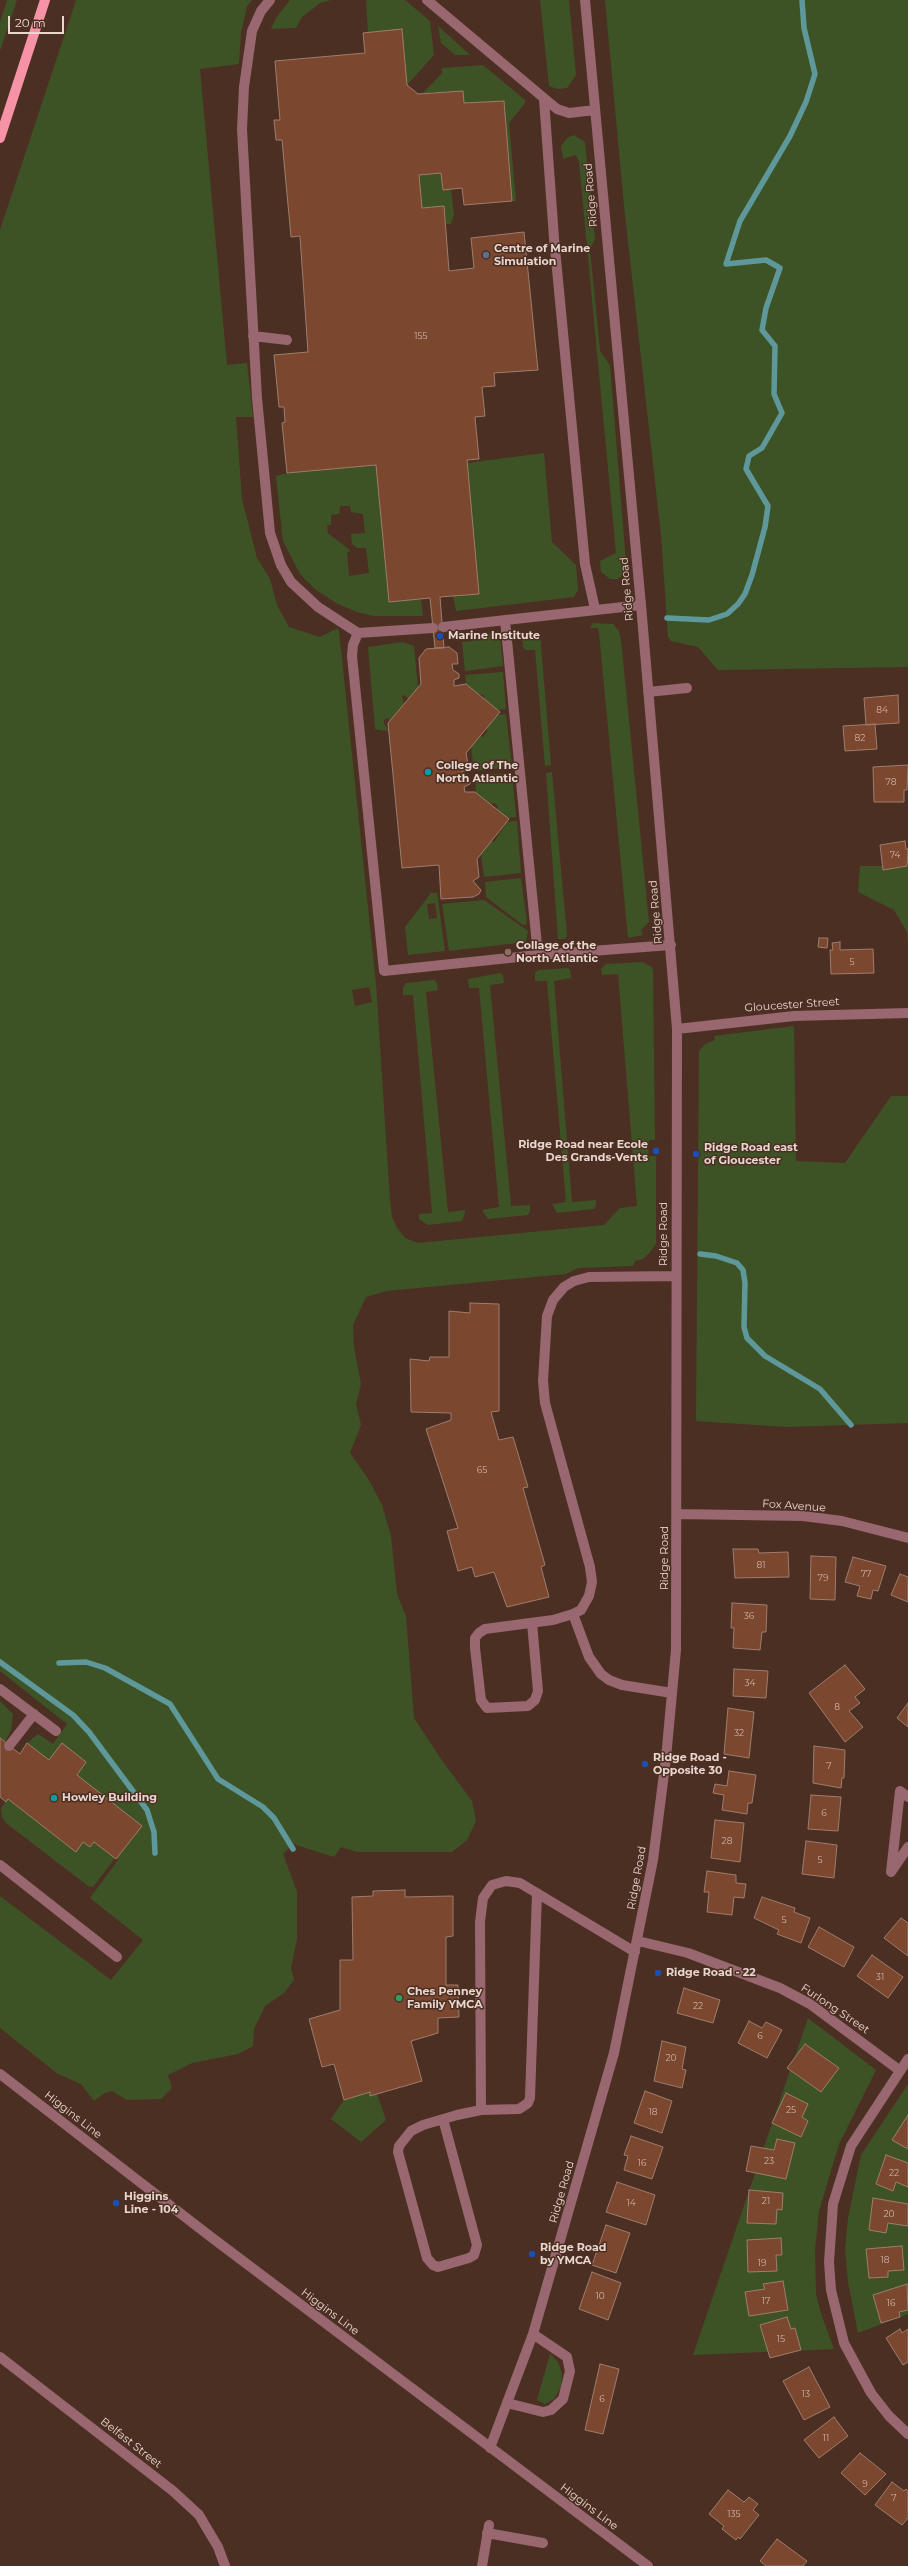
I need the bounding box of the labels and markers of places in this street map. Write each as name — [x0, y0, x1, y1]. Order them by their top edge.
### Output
place label: Centre of Marine Simulation — [494, 242, 590, 268]
marker: Centre of Marine Simulation — [481, 250, 491, 260]
place label: Marine Institute — [448, 629, 540, 643]
marker: Marine Institute — [435, 631, 445, 641]
place label: College of The North Atlantic — [436, 759, 518, 785]
marker: College of The North Atlantic — [423, 767, 433, 777]
place label: Collage of the North Atlantic — [516, 939, 598, 965]
marker: Collage of the North Atlantic — [503, 947, 513, 957]
place label: Ridge Road near Ecole Des Grands-Vents — [518, 1138, 648, 1164]
place label: Ridge Road east of Gloucester — [704, 1141, 798, 1167]
marker: Ridge Road near Ecole Des Grands-Vents — [651, 1146, 661, 1156]
marker: Ridge Road east of Gloucester — [691, 1149, 701, 1159]
place label: Ridge Road - Opposite 30 — [653, 1751, 727, 1777]
marker: Ridge Road - Opposite 30 — [640, 1759, 650, 1769]
place label: Howley Building — [62, 1791, 157, 1805]
marker: Howley Building — [49, 1793, 59, 1803]
place label: Ridge Road - 22 — [666, 1966, 756, 1980]
marker: Ridge Road - 22 — [653, 1968, 663, 1978]
place label: Ches Penney Family YMCA — [407, 1985, 483, 2011]
marker: Ches Penney Family YMCA — [394, 1993, 404, 2003]
place label: Higgins Line - 104 — [124, 2190, 178, 2216]
marker: Higgins Line - 104 — [111, 2198, 121, 2208]
place label: Ridge Road by YMCA — [540, 2241, 606, 2267]
marker: Ridge Road by YMCA — [527, 2249, 537, 2259]

